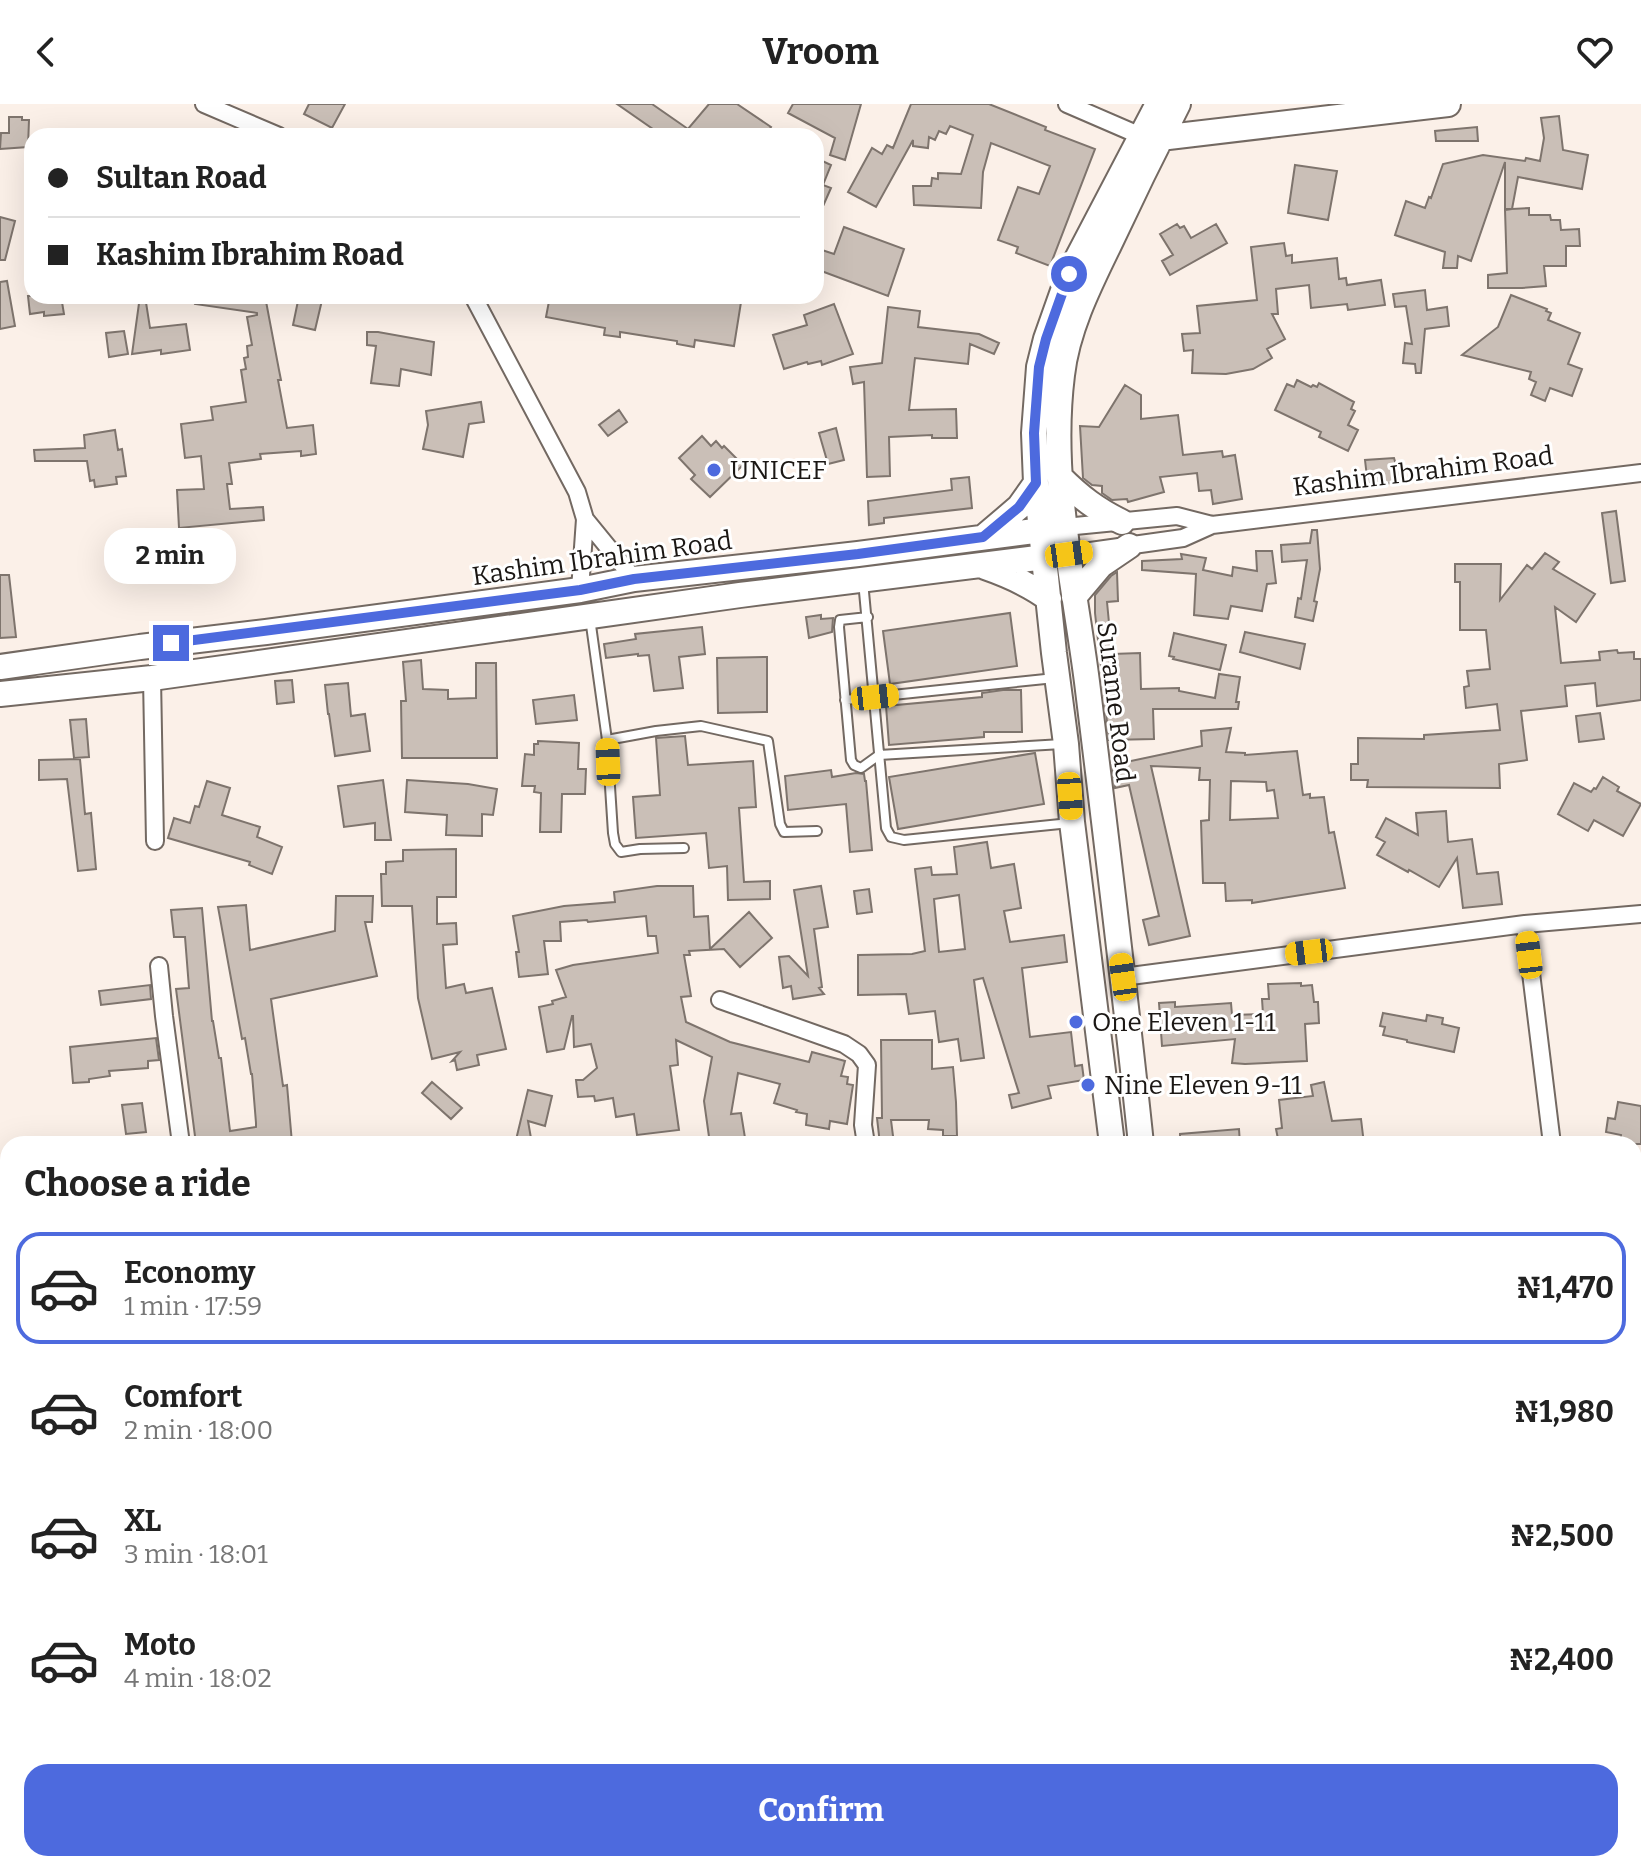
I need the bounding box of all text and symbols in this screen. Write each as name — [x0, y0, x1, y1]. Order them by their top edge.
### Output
icon: back — [24, 30, 68, 74]
text: Vroom — [762, 30, 879, 74]
icon: heart — [1573, 30, 1617, 74]
text: Sultan Road — [96, 160, 267, 196]
text: Kashim Ibrahim Road — [96, 237, 404, 273]
route start — [1051, 256, 1087, 292]
street label: Kashim Ibrahim Road — [1291, 440, 1555, 503]
place label: UNICEF — [730, 455, 827, 486]
marker: UNICEF — [705, 461, 723, 479]
street label: Kashim Ibrahim Road — [470, 525, 734, 592]
callout: 2 min — [105, 527, 237, 583]
car — [1044, 539, 1094, 569]
text: 2 min — [135, 540, 205, 571]
street label: Surame Road — [1090, 620, 1141, 784]
route end — [153, 625, 189, 661]
car — [850, 683, 900, 711]
car — [595, 738, 621, 786]
car — [1056, 771, 1084, 821]
car — [1514, 930, 1544, 980]
car — [1284, 937, 1334, 967]
car — [1108, 952, 1138, 1002]
place label: One Eleven 1-11 — [1092, 1007, 1276, 1038]
marker: One Eleven 1-11 — [1067, 1013, 1085, 1031]
place label: Nine Eleven 9-11 — [1104, 1070, 1302, 1101]
marker: Nine Eleven 9-11 — [1079, 1076, 1097, 1094]
text: Choose a ride — [24, 1162, 251, 1206]
icon: car — [28, 1252, 100, 1324]
text: Economy — [124, 1255, 255, 1291]
text: ₦1,470 — [1516, 1270, 1614, 1306]
text: 1 min · 17:59 — [124, 1291, 262, 1322]
icon: car — [28, 1376, 100, 1448]
text: Comfort — [124, 1379, 242, 1415]
text: ₦1,980 — [1514, 1394, 1614, 1430]
text: 2 min · 18:00 — [124, 1415, 273, 1446]
icon: car — [28, 1500, 100, 1572]
text: XL — [124, 1503, 161, 1539]
text: ₦2,500 — [1510, 1518, 1614, 1554]
text: 3 min · 18:01 — [124, 1539, 268, 1570]
icon: car — [28, 1624, 100, 1696]
text: Moto — [124, 1627, 196, 1663]
text: ₦2,400 — [1509, 1642, 1614, 1678]
text: 4 min · 18:02 — [124, 1663, 272, 1694]
button: Confirm — [24, 1764, 1618, 1856]

